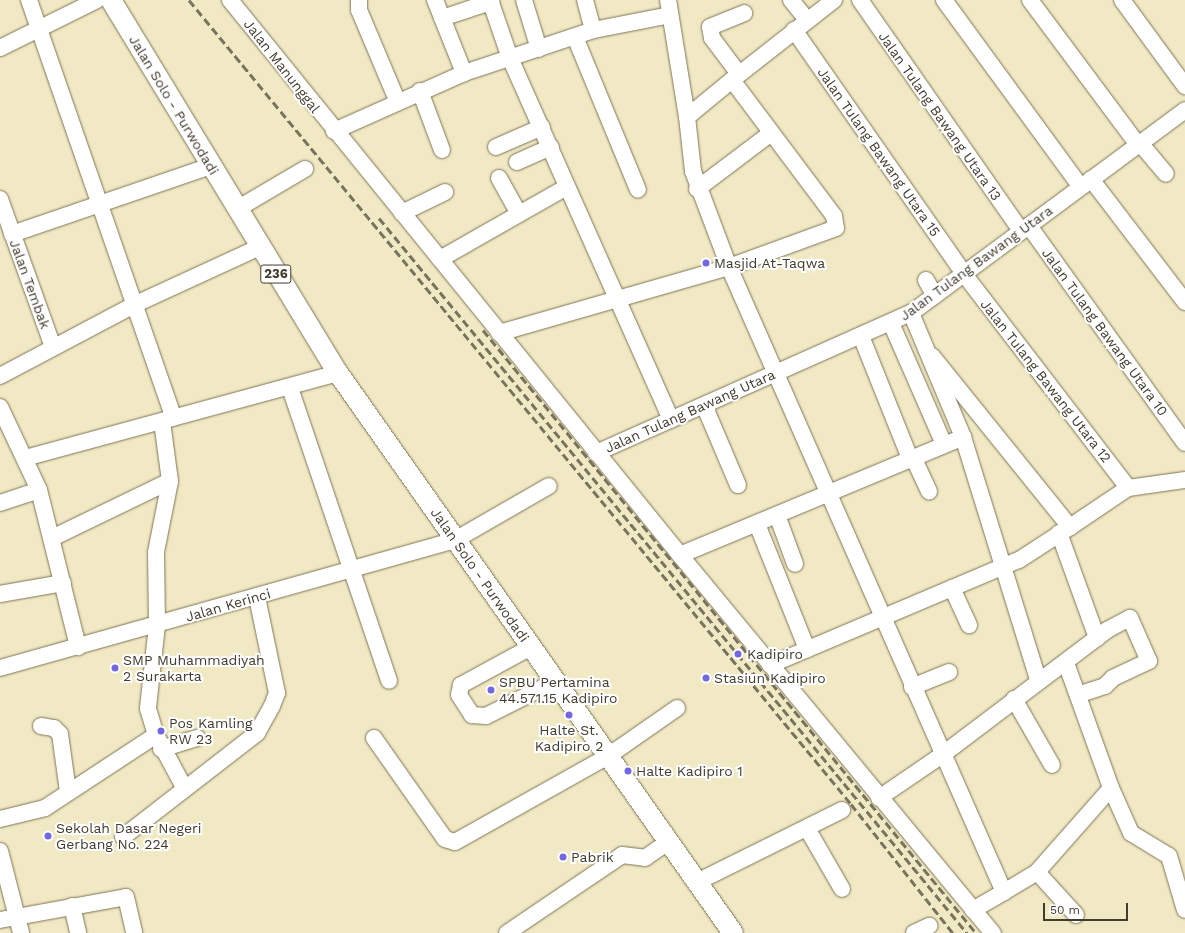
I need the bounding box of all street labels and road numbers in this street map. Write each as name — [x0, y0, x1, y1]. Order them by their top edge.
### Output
street label: Jalan Manunggal — [240, 16, 324, 116]
street label: Jalan Tulang Bawang Utara 13 — [875, 28, 1005, 204]
street label: Jalan Solo - Purwodadi — [126, 32, 222, 178]
street label: Jalan Tulang Bawang Utara 15 — [814, 64, 944, 240]
street label: Jalan Tulang Bawang Utara — [896, 202, 1056, 324]
street label: Jalan Tembak — [6, 237, 54, 331]
street label: Jalan Tulang Bawang Utara 10 — [1038, 245, 1172, 419]
road number: 236 — [260, 263, 292, 285]
street label: Jalan Tulang Bawang Utara 12 — [977, 296, 1115, 466]
street label: Jalan Tulang Bawang Utara — [602, 366, 778, 456]
street label: Jalan Solo - Purwodadi — [427, 505, 533, 645]
street label: Jalan Kerinci — [184, 585, 272, 625]

